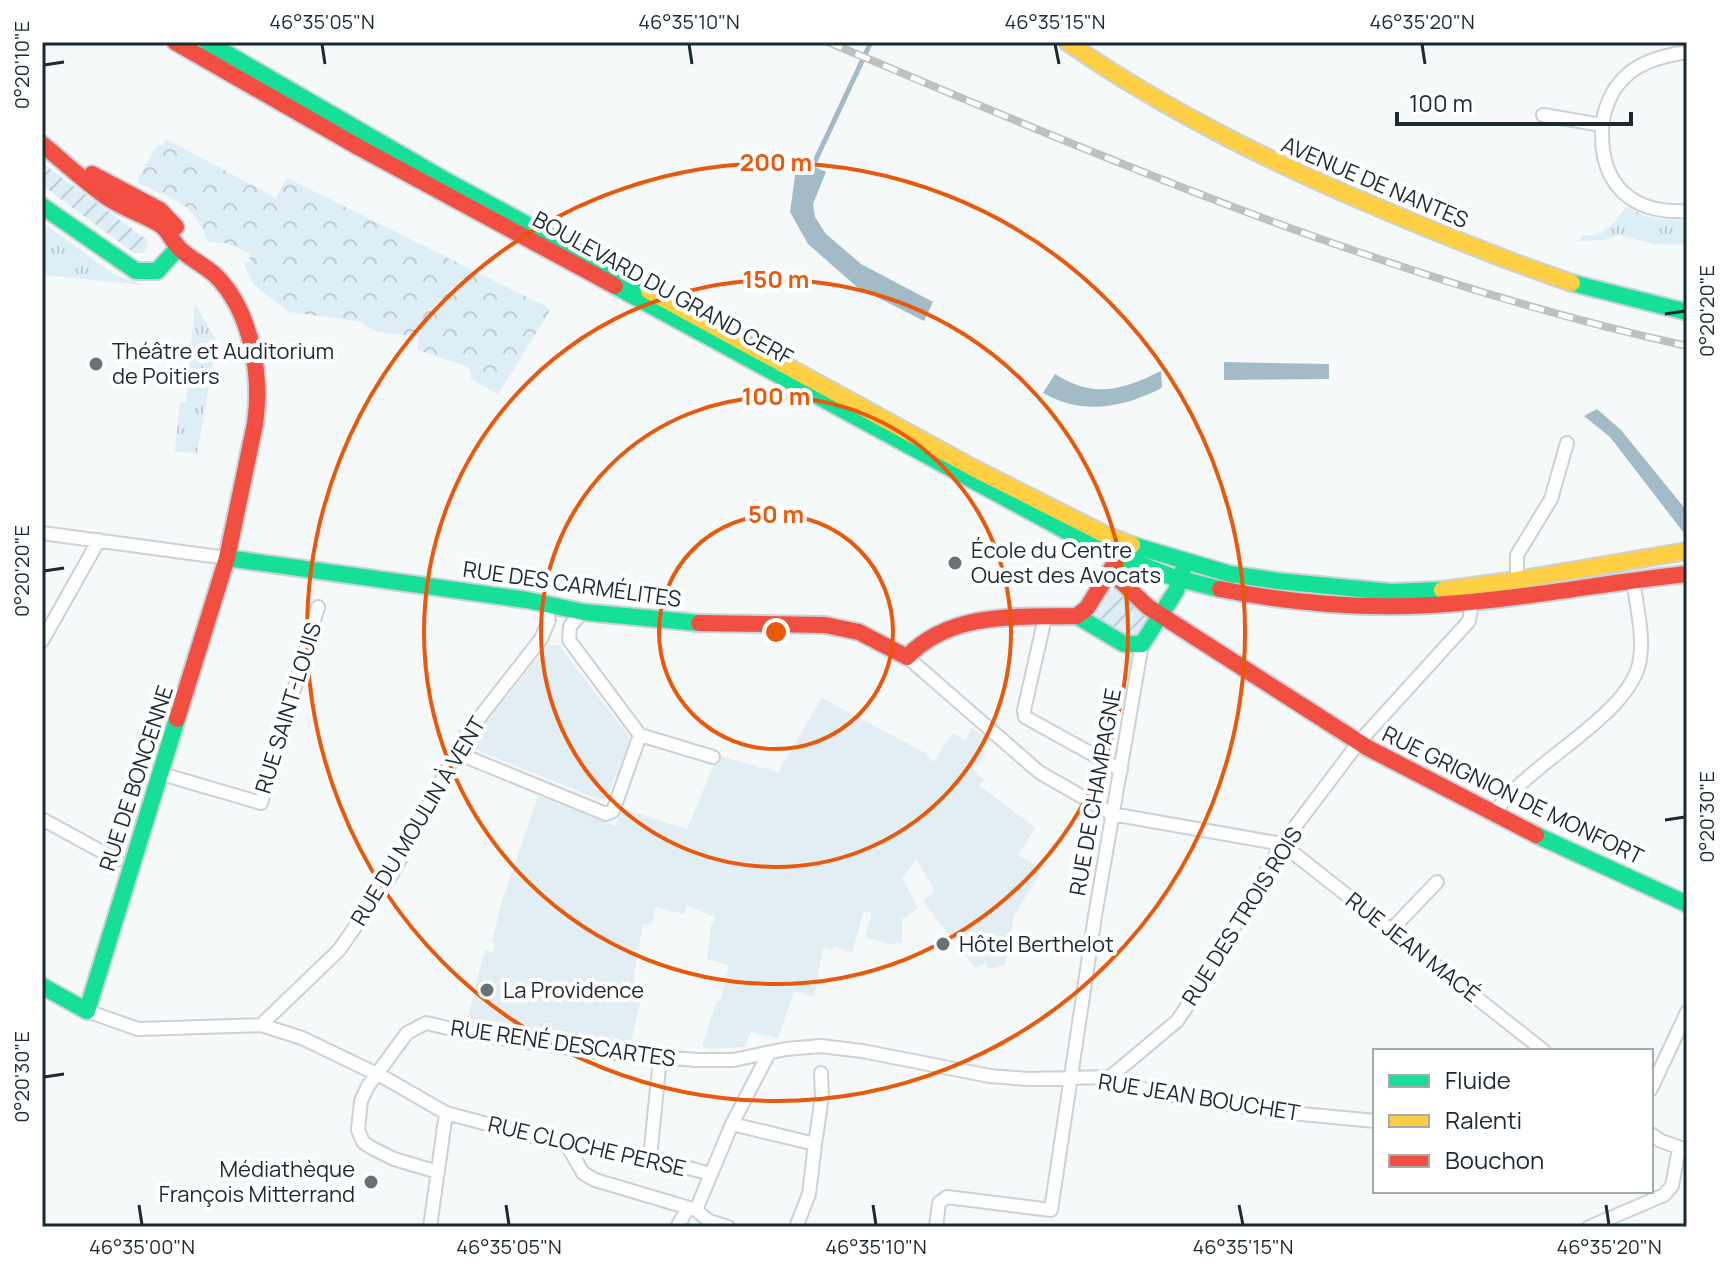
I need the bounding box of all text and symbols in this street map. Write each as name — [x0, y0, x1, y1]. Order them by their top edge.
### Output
text: 46°35'05"N — [269, 8, 375, 35]
text: 46°35'10"N — [638, 8, 740, 35]
text: 46°35'15"N — [1005, 8, 1105, 35]
text: 46°35'20"N — [1369, 8, 1475, 35]
text: 0°20'10"E — [8, 21, 35, 109]
scale bar — [1397, 76, 1631, 126]
text: 100 m — [1409, 86, 1473, 119]
street label: AVENUE DE NANTES — [1277, 129, 1473, 235]
text: 200 m — [740, 145, 812, 178]
street label: BOULEVARD DU GRAND CERF — [528, 204, 798, 372]
text: 150 m — [743, 262, 809, 295]
text: 0°20'20"E — [1693, 265, 1720, 357]
place label: Théâtre et Auditorium de Poitiers — [112, 336, 334, 391]
marker: Théâtre et Auditorium de Poitiers — [87, 355, 105, 373]
text: 100 m — [742, 379, 810, 412]
text: 50 m — [748, 497, 804, 530]
text: 0°20'20"E — [8, 525, 35, 617]
place label: École du Centre Ouest des Avocats — [971, 535, 1161, 590]
street label: RUE DES CARMÉLITES — [461, 554, 683, 614]
marker: École du Centre Ouest des Avocats — [946, 554, 964, 572]
centre of rings — [762, 618, 790, 646]
street label: RUE SAINT-LOUIS — [248, 619, 328, 797]
street label: RUE DE BONCENNE — [92, 681, 180, 875]
street label: RUE DE CHAMPAGNE — [1062, 686, 1128, 898]
street label: RUE DU MOULIN À VENT — [344, 711, 492, 931]
street label: RUE GRIGNION DE MONFORT — [1377, 719, 1649, 871]
text: 0°20'30"E — [1693, 771, 1720, 863]
street label: RUE DES TROIS ROIS — [1175, 821, 1309, 1011]
street label: RUE JEAN MACÉ — [1340, 885, 1486, 1009]
place label: Hôtel Berthelot — [959, 929, 1114, 959]
marker: Hôtel Berthelot — [934, 935, 952, 953]
place label: La Providence — [503, 975, 644, 1005]
marker: La Providence — [478, 981, 496, 999]
street label: RUE RENÉ DESCARTES — [449, 1012, 677, 1074]
text: 0°20'30"E — [8, 1031, 35, 1123]
legend — [1373, 1049, 1653, 1193]
text: Fluide — [1445, 1063, 1511, 1096]
street label: RUE JEAN BOUCHET — [1096, 1066, 1302, 1128]
text: Ralenti — [1445, 1103, 1522, 1136]
street label: RUE CLOCHE PERSE — [485, 1109, 689, 1183]
text: Bouchon — [1445, 1143, 1544, 1176]
place label: Médiathèque François Mitterrand — [159, 1154, 355, 1209]
marker: Médiathèque François Mitterrand — [362, 1173, 380, 1191]
text: 46°35'00"N — [89, 1233, 195, 1260]
text: 46°35'05"N — [456, 1233, 562, 1260]
text: 46°35'10"N — [825, 1233, 927, 1260]
text: 46°35'15"N — [1193, 1233, 1293, 1260]
text: 46°35'20"N — [1556, 1233, 1662, 1260]

